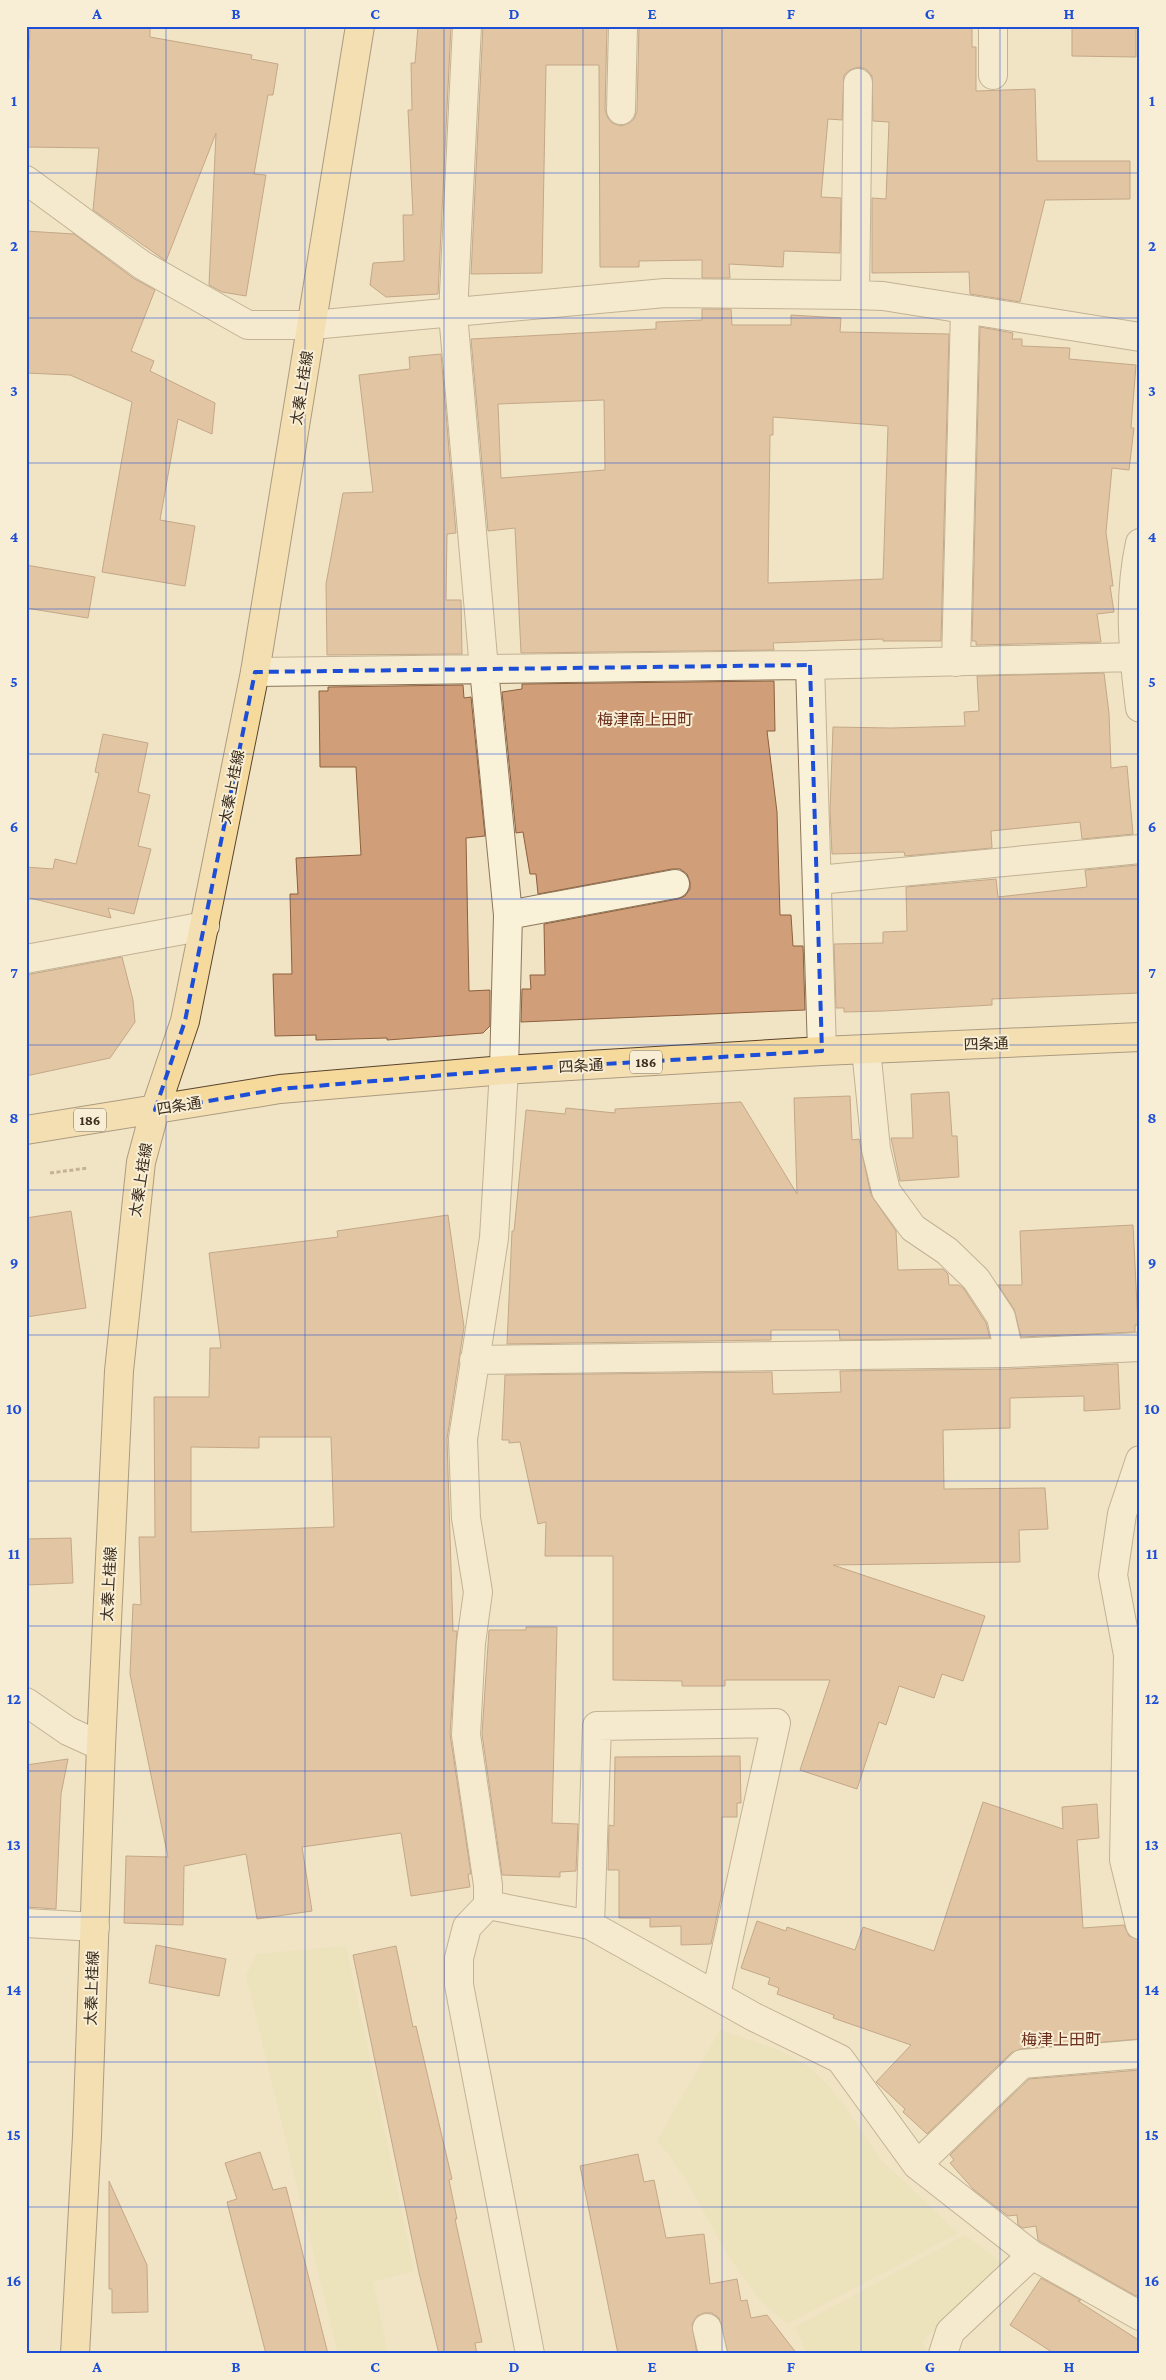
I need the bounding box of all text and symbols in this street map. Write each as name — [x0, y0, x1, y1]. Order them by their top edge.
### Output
text: A — [91, 5, 102, 22]
text: B — [231, 5, 241, 22]
text: C — [370, 5, 380, 22]
text: D — [508, 5, 520, 22]
text: E — [647, 5, 657, 22]
text: F — [787, 5, 796, 22]
text: G — [925, 5, 935, 22]
text: H — [1064, 5, 1075, 22]
text: 1 — [11, 92, 17, 109]
text: 1 — [1149, 92, 1155, 109]
text: 2 — [10, 237, 18, 254]
text: 2 — [1148, 237, 1156, 254]
street label: 太秦上桂線 — [288, 350, 316, 426]
text: 3 — [10, 382, 18, 399]
text: 3 — [1148, 382, 1156, 399]
text: 4 — [10, 528, 19, 545]
text: 4 — [1148, 528, 1157, 545]
text: 5 — [10, 673, 18, 690]
text: 5 — [1148, 673, 1156, 690]
district label: 梅津南上田町 — [597, 711, 693, 728]
street label: 太秦上桂線 — [217, 749, 247, 825]
text: 6 — [10, 818, 18, 835]
text: 6 — [1148, 818, 1156, 835]
text: 7 — [10, 964, 18, 981]
text: 7 — [1148, 964, 1156, 981]
street label: 四条通 — [963, 1035, 1009, 1053]
road number: 186 — [630, 1050, 662, 1074]
street label: 四条通 — [558, 1057, 604, 1075]
street label: 四条通 — [156, 1095, 202, 1117]
road number: 186 — [74, 1108, 106, 1132]
text: 8 — [9, 1109, 19, 1126]
text: 8 — [1147, 1109, 1157, 1126]
street label: 太秦上桂線 — [127, 1142, 155, 1218]
text: 9 — [10, 1254, 18, 1271]
text: 9 — [1148, 1254, 1156, 1271]
text: 10 — [6, 1400, 22, 1417]
text: 10 — [1144, 1400, 1160, 1417]
text: 11 — [8, 1545, 20, 1562]
text: 11 — [1146, 1545, 1158, 1562]
street label: 太秦上桂線 — [99, 1546, 119, 1622]
text: 12 — [7, 1690, 21, 1707]
text: 12 — [1145, 1690, 1159, 1707]
text: 13 — [7, 1836, 21, 1853]
text: 13 — [1145, 1836, 1159, 1853]
street label: 太秦上桂線 — [83, 1950, 101, 2026]
text: 14 — [7, 1981, 22, 1998]
text: 14 — [1145, 1981, 1160, 1998]
district label: 梅津上田町 — [1021, 2031, 1101, 2048]
text: 15 — [7, 2126, 21, 2143]
text: 15 — [1145, 2126, 1159, 2143]
text: 16 — [7, 2272, 21, 2289]
text: 16 — [1145, 2272, 1159, 2289]
text: A — [91, 2358, 102, 2375]
text: B — [231, 2358, 241, 2375]
text: C — [370, 2358, 380, 2375]
text: D — [508, 2358, 520, 2375]
text: E — [647, 2358, 657, 2375]
text: F — [787, 2358, 796, 2375]
text: G — [925, 2358, 935, 2375]
text: H — [1064, 2358, 1075, 2375]

